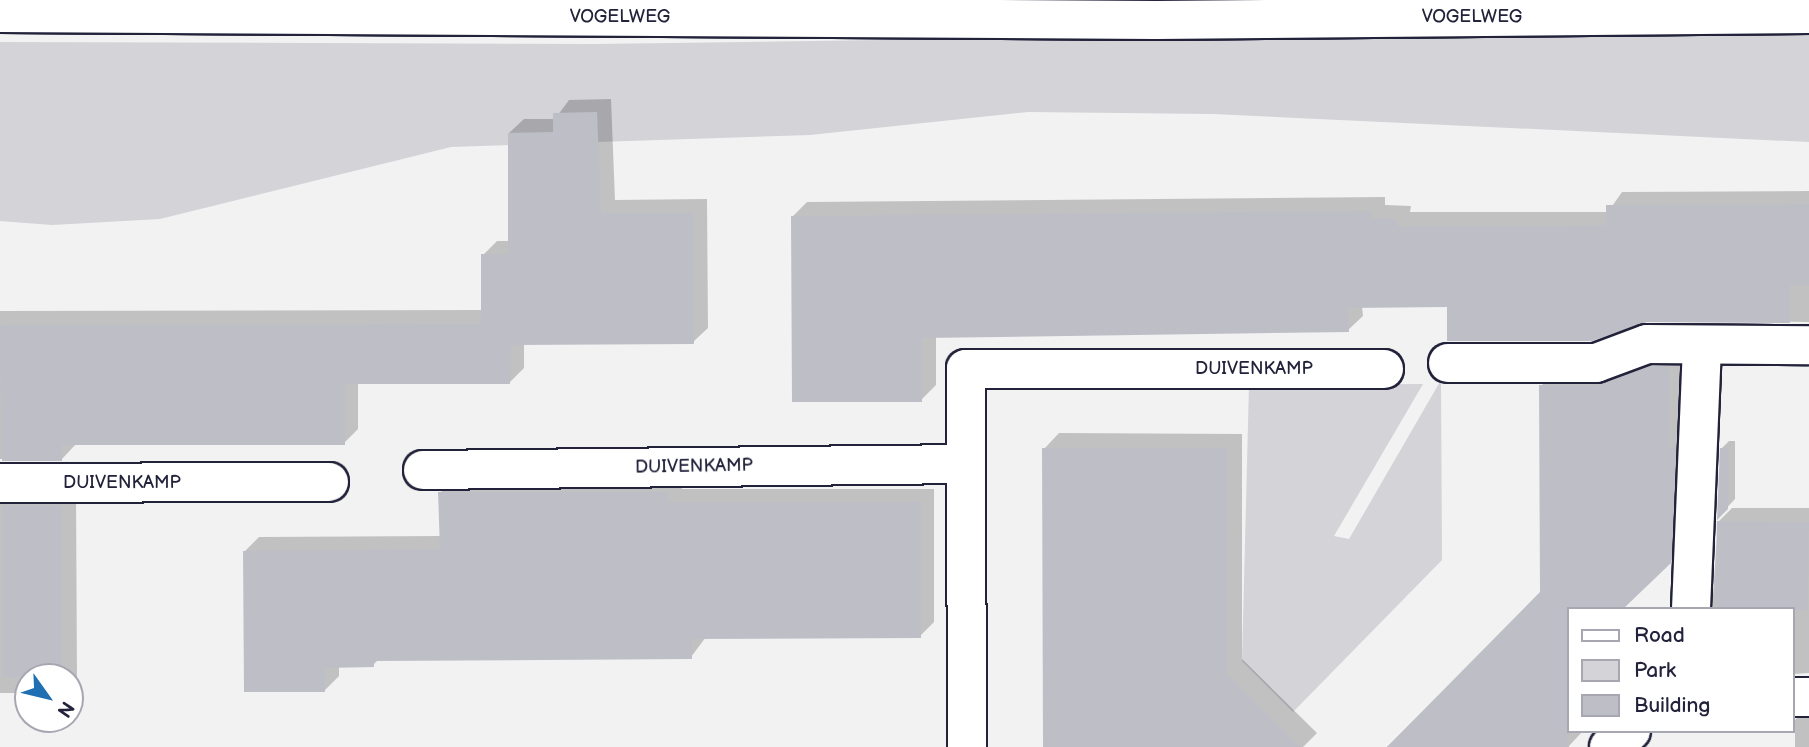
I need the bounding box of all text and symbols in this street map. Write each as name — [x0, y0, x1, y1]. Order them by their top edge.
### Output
street label: VOGELWEG — [570, 6, 670, 28]
street label: VOGELWEG — [1422, 6, 1522, 28]
street label: DUIVENKAMP — [1195, 358, 1313, 380]
street label: DUIVENKAMP — [635, 455, 753, 479]
street label: DUIVENKAMP — [63, 472, 181, 494]
legend — [1568, 607, 1795, 733]
text: Road — [1634, 623, 1685, 648]
text: Park — [1634, 658, 1676, 683]
north arrow — [14, 663, 84, 733]
text: Building — [1634, 693, 1710, 718]
text: N — [52, 697, 79, 721]

